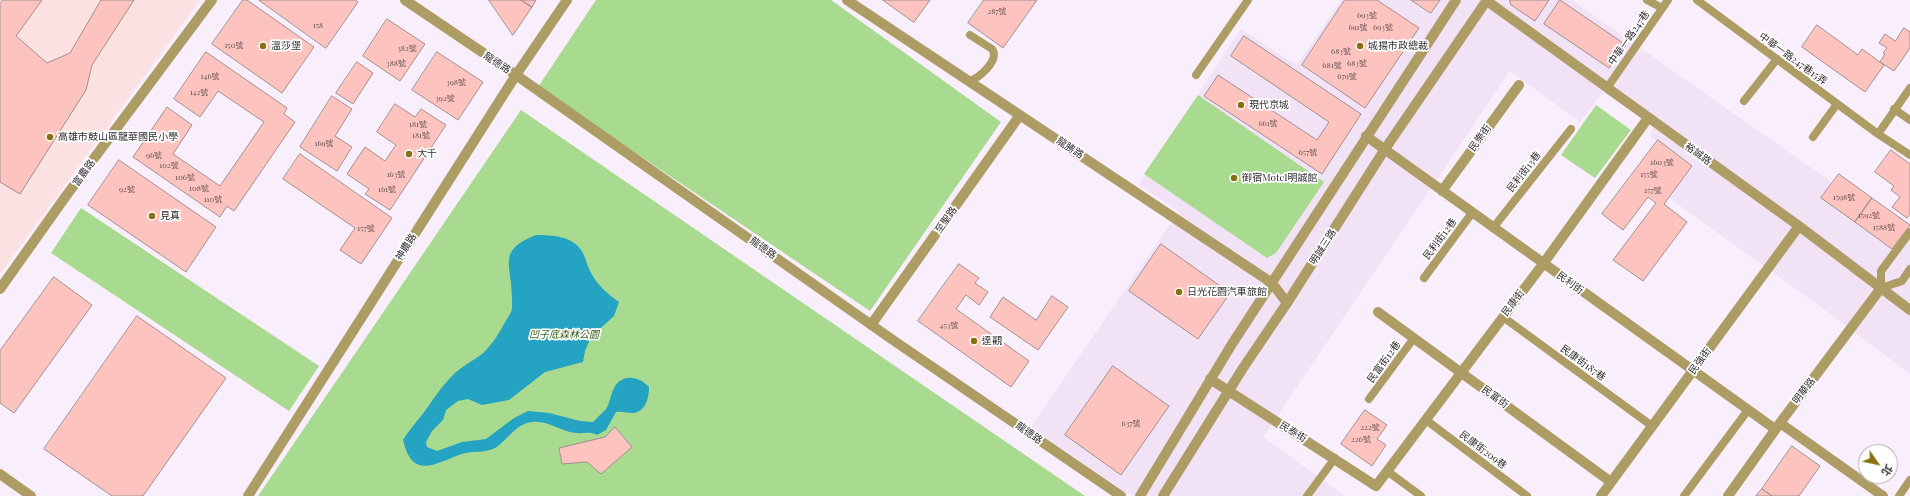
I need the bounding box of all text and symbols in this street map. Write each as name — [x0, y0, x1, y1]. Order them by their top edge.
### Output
house number: 287號 — [987, 6, 1007, 16]
street label: 中華一路247巷 — [1606, 8, 1652, 68]
house number: 693號 — [1357, 10, 1377, 20]
house number: 158 — [313, 20, 323, 30]
house number: 691號 — [1348, 22, 1368, 32]
house number: 693號 — [1373, 22, 1393, 32]
street label: 中華一路247巷15弄 — [1757, 30, 1829, 88]
house number: 150號 — [225, 40, 243, 50]
place label: 溫莎堡 — [271, 40, 301, 52]
place label: 城揚市政總裁 — [1368, 40, 1428, 52]
marker: 溫莎堡 — [258, 41, 268, 51]
marker: 城揚市政總裁 — [1355, 41, 1365, 51]
house number: 382號 — [397, 43, 417, 53]
house number: 683號 — [1331, 46, 1351, 56]
street label: 龍德路 — [481, 50, 513, 76]
house number: 388號 — [386, 58, 406, 68]
house number: 683號 — [1347, 58, 1367, 68]
house number: 681號 — [1322, 60, 1342, 70]
house number: 146號 — [200, 71, 220, 81]
house number: 679號 — [1337, 71, 1357, 81]
house number: 398號 — [446, 77, 466, 87]
house number: 142號 — [190, 87, 208, 97]
house number: 392號 — [435, 93, 455, 103]
place label: 現代京城 — [1249, 99, 1289, 111]
marker: 現代京城 — [1236, 100, 1246, 110]
house number: 661號 — [1258, 118, 1278, 128]
house number: 181號 — [409, 119, 427, 129]
street label: 民樂街 — [1466, 122, 1494, 154]
house number: 181號 — [412, 130, 430, 140]
place label: 高雄市鼓山區龍華國民小學 — [58, 131, 178, 143]
marker: 高雄市鼓山區龍華國民小學 — [45, 132, 55, 142]
street label: 龍勝路 — [1054, 135, 1086, 161]
house number: 169號 — [314, 138, 334, 148]
street label: 裕誠路 — [1682, 140, 1714, 168]
house number: 657號 — [1299, 147, 1317, 157]
place label: 大千 — [417, 148, 437, 160]
marker: 大千 — [404, 149, 414, 159]
street label: 民利街13巷 — [1504, 149, 1544, 195]
house number: 96號 — [146, 150, 162, 160]
street label: 富農路 — [70, 157, 98, 189]
house number: 1603號 — [1650, 157, 1674, 167]
house number: 102號 — [159, 160, 179, 170]
house number: 163號 — [387, 169, 405, 179]
house number: 155號 — [1640, 169, 1658, 179]
house number: 106號 — [175, 172, 195, 182]
place label: 御宿Motel明誠館 — [1242, 172, 1317, 184]
marker: 御宿Motel明誠館 — [1229, 173, 1239, 183]
house number: 108號 — [189, 183, 209, 193]
house number: 92號 — [119, 184, 135, 194]
house number: 161號 — [378, 184, 396, 194]
house number: 157號 — [1644, 185, 1662, 195]
house number: 1598號 — [1833, 192, 1855, 202]
house number: 110號 — [204, 194, 222, 204]
street label: 至聖路 — [932, 204, 960, 236]
place label: 見真 — [160, 210, 180, 222]
house number: 1592號 — [1858, 210, 1880, 220]
marker: 見真 — [147, 211, 157, 221]
street label: 民利街12巷 — [1421, 216, 1459, 262]
house number: 1588號 — [1873, 222, 1895, 232]
house number: 157號 — [357, 223, 375, 233]
street label: 明誠三路 — [1307, 227, 1339, 267]
street label: 神農路 — [393, 231, 419, 263]
street label: 龍德路 — [747, 234, 779, 262]
street label: 民利街 — [1554, 269, 1586, 297]
place label: 日光花園汽車旅館 — [1187, 286, 1267, 298]
marker: 日光花園汽車旅館 — [1174, 287, 1184, 297]
street label: 民康街 — [1499, 287, 1527, 319]
house number: 453號 — [940, 320, 958, 330]
park label: 凹子底森林公園 — [529, 329, 599, 341]
place label: 達觀 — [982, 335, 1002, 347]
marker: 達觀 — [969, 336, 979, 346]
street label: 民富街12巷 — [1365, 339, 1403, 385]
street label: 民康街187巷 — [1558, 343, 1608, 383]
street label: 民強街 — [1686, 345, 1714, 377]
street label: 明華路 — [1790, 375, 1818, 407]
street label: 民富街 — [1479, 383, 1511, 411]
house number: 637號 — [1122, 418, 1140, 428]
street label: 龍德路 — [1013, 419, 1045, 447]
street label: 民泰街 — [1277, 419, 1309, 445]
house number: 222號 — [1360, 422, 1380, 432]
street label: 民康街209巷 — [1457, 428, 1509, 472]
house number: 226號 — [1351, 434, 1371, 444]
north arrow — [1858, 444, 1898, 484]
text: 北 — [1878, 462, 1897, 479]

